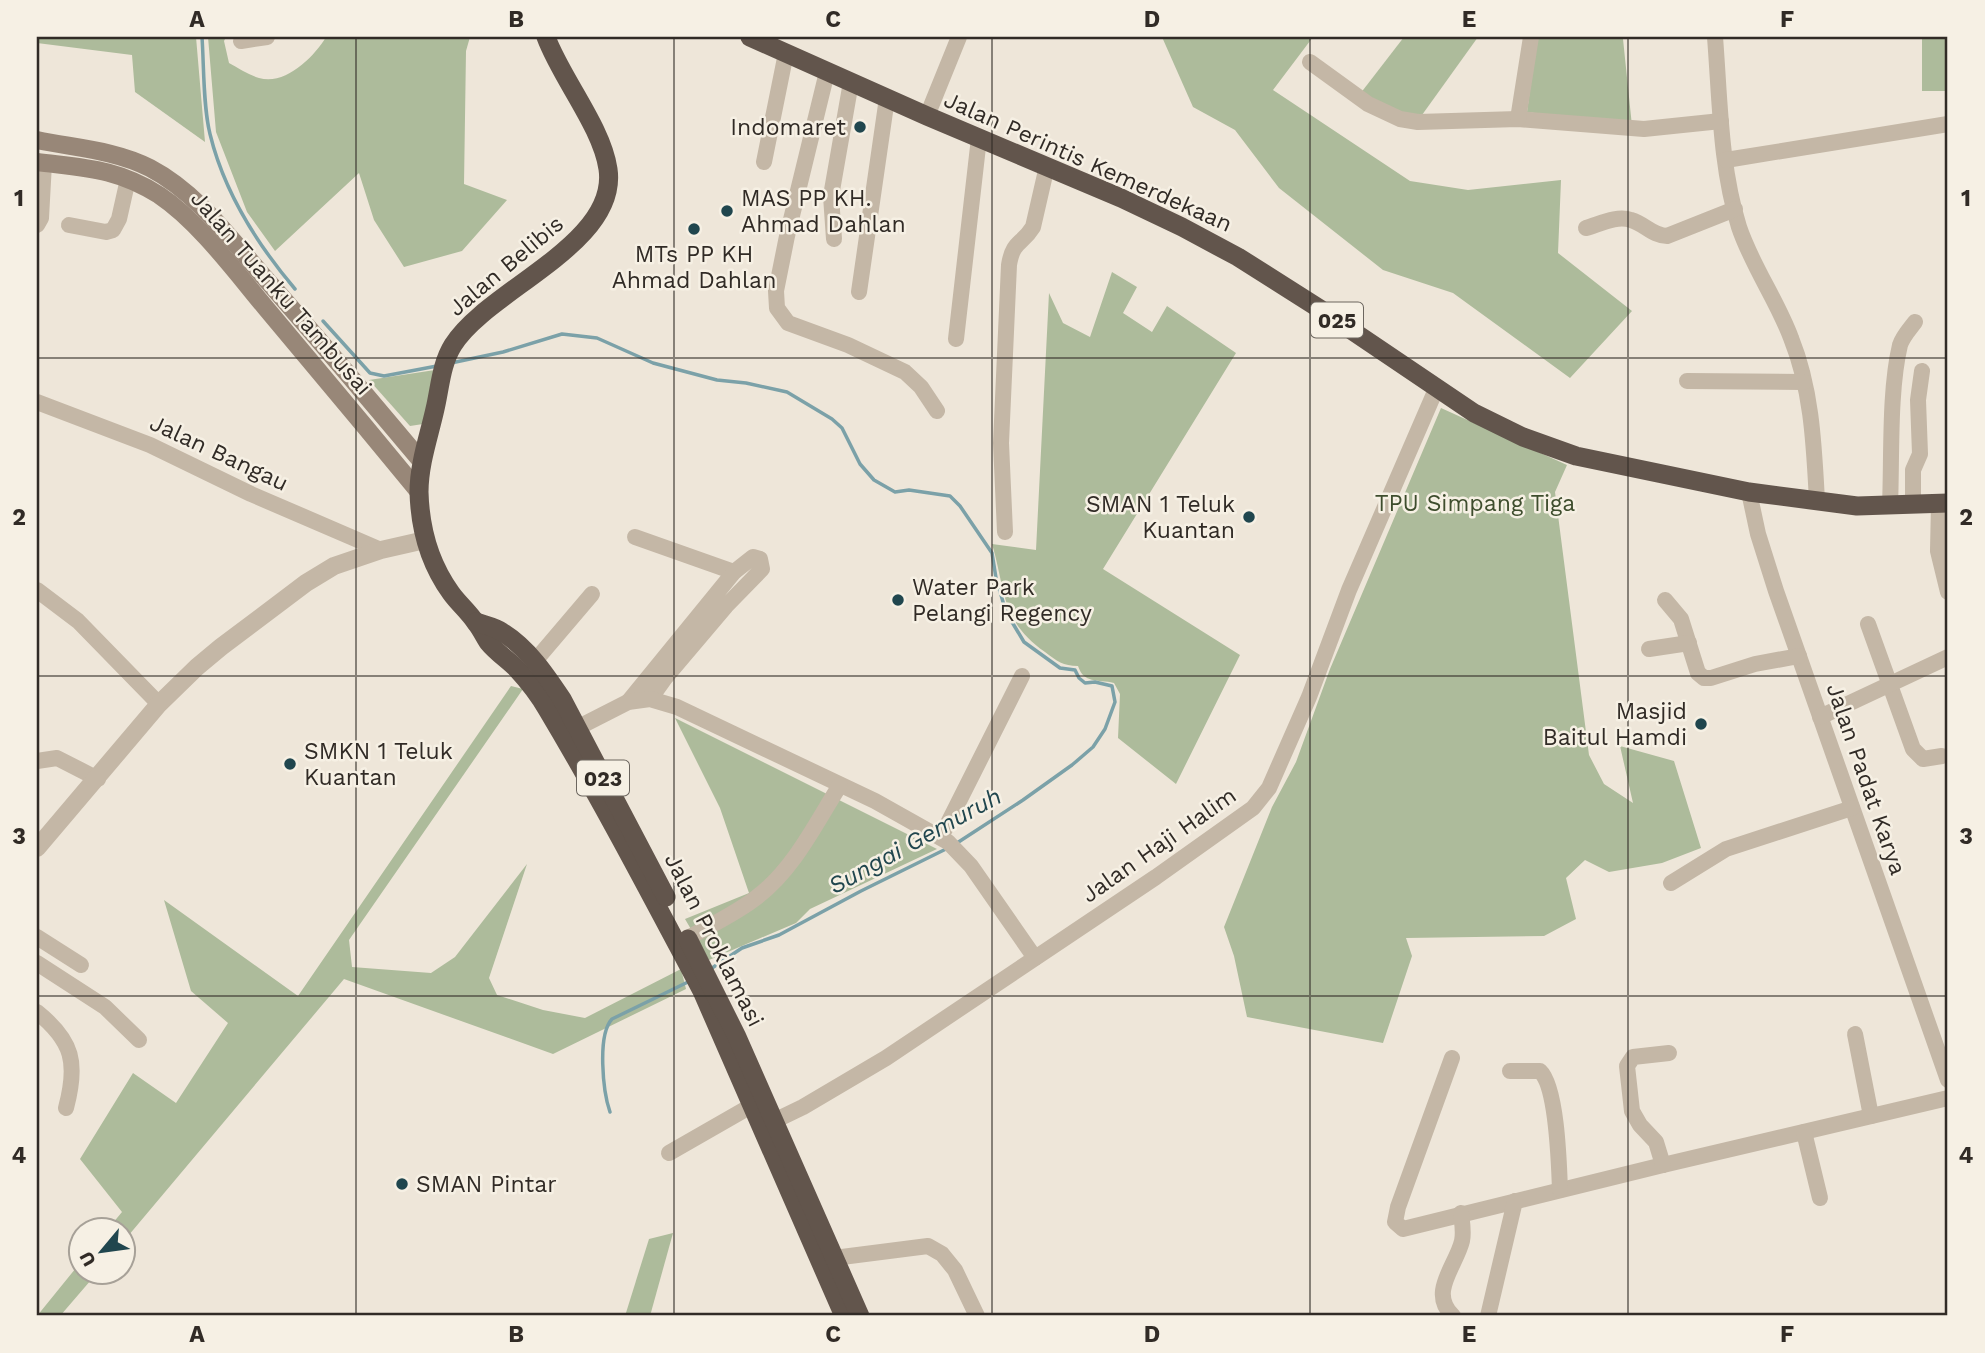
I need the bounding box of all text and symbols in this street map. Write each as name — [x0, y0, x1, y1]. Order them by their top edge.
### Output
text: A — [189, 6, 205, 33]
text: B — [508, 6, 524, 33]
text: C — [825, 6, 841, 33]
text: D — [1144, 6, 1160, 33]
text: E — [1462, 6, 1476, 33]
text: F — [1780, 6, 1794, 33]
street label: Jalan Perintis Kemerdekaan — [940, 86, 1236, 238]
place label: Indomaret — [730, 114, 846, 141]
marker: Indomaret — [852, 119, 868, 135]
text: 1 — [14, 185, 24, 212]
street label: Jalan Tuanku Tambusai — [185, 185, 377, 401]
place label: MAS PP KH. Ahmad Dahlan — [741, 185, 906, 238]
text: 1 — [1961, 185, 1971, 212]
marker: MAS PP KH. Ahmad Dahlan — [719, 203, 735, 219]
street label: Jalan Belibis — [443, 210, 569, 322]
marker: MTs PP KH Ahmad Dahlan — [686, 221, 702, 237]
place label: MTs PP KH Ahmad Dahlan — [612, 241, 776, 294]
road number: 025 — [1311, 302, 1363, 338]
street label: Jalan Bangau — [146, 409, 292, 497]
park label: TPU Simpang Tiga — [1375, 490, 1575, 517]
place label: SMAN 1 Teluk Kuantan — [1086, 491, 1235, 544]
text: 2 — [12, 504, 26, 531]
text: 2 — [1959, 504, 1973, 531]
marker: SMAN 1 Teluk Kuantan — [1241, 509, 1257, 525]
place label: Water Park Pelangi Regency — [912, 574, 1092, 627]
marker: Water Park Pelangi Regency — [890, 592, 906, 608]
street label: Jalan Padat Karya — [1821, 680, 1911, 878]
place label: Masjid Baitul Hamdi — [1543, 698, 1687, 751]
marker: Masjid Baitul Hamdi — [1693, 716, 1709, 732]
place label: SMKN 1 Teluk Kuantan — [304, 738, 453, 791]
marker: SMKN 1 Teluk Kuantan — [282, 756, 298, 772]
road number: 023 — [577, 760, 629, 796]
water label: Sungai Gemuruh — [824, 782, 1006, 900]
street label: Jalan Haji Halim — [1077, 782, 1241, 908]
text: 3 — [12, 823, 26, 850]
text: 3 — [1959, 823, 1973, 850]
street label: Jalan Proklamasi — [659, 849, 769, 1031]
text: 4 — [12, 1142, 27, 1169]
text: 4 — [1959, 1142, 1974, 1169]
place label: SMAN Pintar — [416, 1171, 557, 1198]
marker: SMAN Pintar — [394, 1176, 410, 1192]
north arrow — [66, 1216, 136, 1286]
text: U — [74, 1248, 101, 1270]
text: A — [189, 1321, 205, 1348]
text: B — [508, 1321, 524, 1348]
text: C — [825, 1321, 841, 1348]
text: D — [1144, 1321, 1160, 1348]
text: E — [1462, 1321, 1476, 1348]
text: F — [1780, 1321, 1794, 1348]

